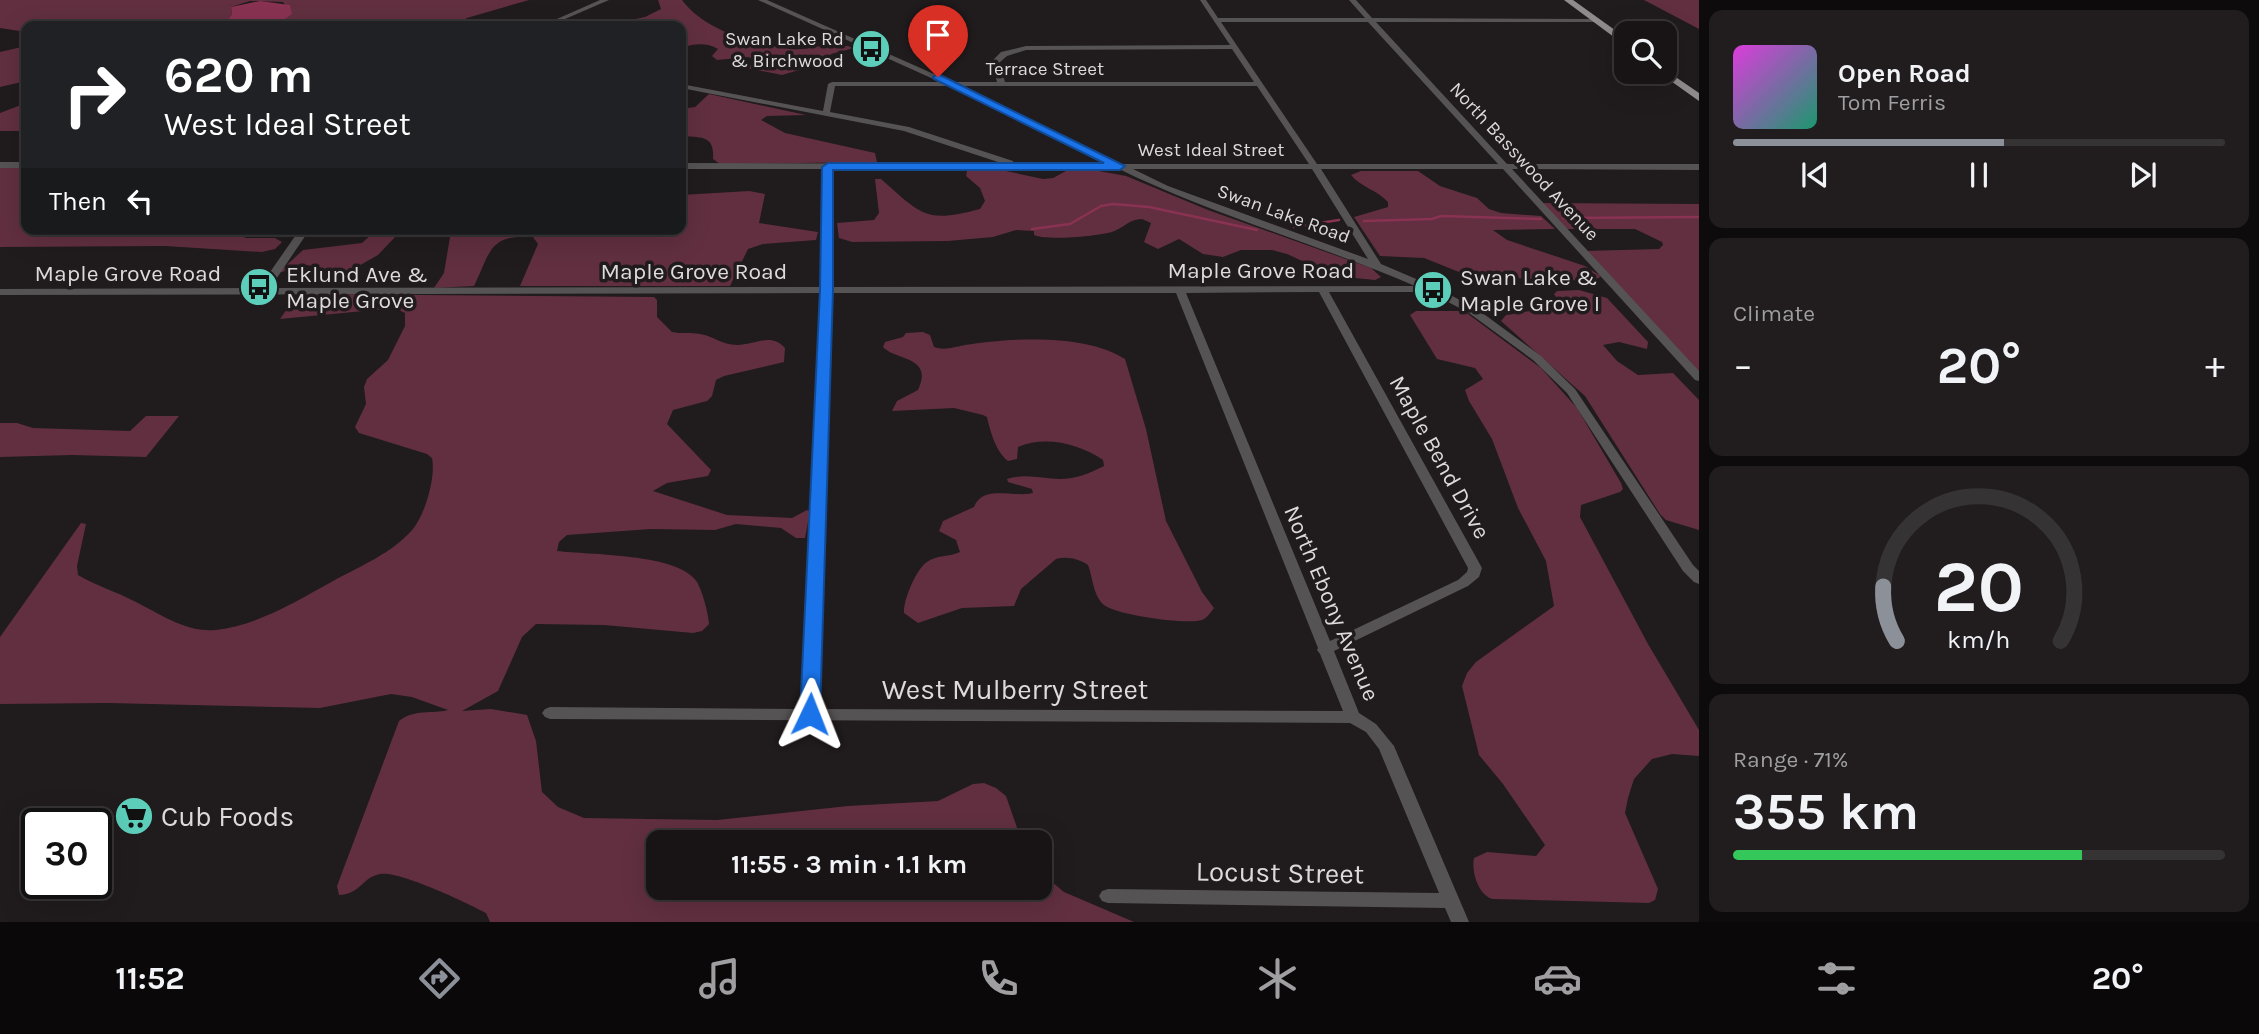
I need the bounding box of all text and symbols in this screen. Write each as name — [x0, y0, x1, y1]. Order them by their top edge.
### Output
pin — [908, 5, 968, 77]
icon: arrive — [919, 16, 957, 54]
map controls — [1614, 21, 1677, 84]
button: search — [1614, 21, 1677, 84]
place label: Swan Lake Rd & Birchwood — [725, 28, 844, 72]
bus stop icon: Swan Lake Rd & Birchwood — [850, 28, 892, 70]
text: 620 m — [164, 47, 313, 104]
icon: right — [49, 49, 140, 140]
street label: Terrace Street — [986, 58, 1104, 80]
text: Open Road — [1838, 58, 1971, 89]
street label: North Basswood Avenue — [1445, 78, 1603, 245]
text: Tom Ferris — [1838, 89, 1946, 116]
text: West Ideal Street — [164, 106, 411, 143]
street label: West Ideal Street — [1138, 139, 1284, 161]
icon: previous — [1796, 156, 1834, 194]
icon: pause — [1960, 156, 1998, 194]
icon: next — [2124, 156, 2162, 194]
street label: Swan Lake Road — [1214, 180, 1353, 248]
icon: left — [121, 182, 159, 220]
text: Then — [49, 186, 107, 217]
street label: Maple Grove Road — [1168, 257, 1354, 284]
street label: Maple Grove Road — [601, 258, 787, 285]
street label: Maple Grove Road — [35, 260, 221, 287]
place label: Eklund Ave & Maple Grove — [286, 261, 428, 314]
place label: Swan Lake & Maple Grove I — [1460, 264, 1600, 317]
bus stop icon: Eklund Ave & Maple Grove — [238, 266, 280, 308]
bus stop icon: Swan Lake & Maple Grove I — [1412, 269, 1454, 311]
text: Climate — [1733, 300, 1815, 327]
text: 20° — [1937, 335, 2021, 396]
text: − — [1733, 343, 1753, 388]
text: + — [2205, 343, 2225, 388]
street label: Maple Bend Drive — [1384, 371, 1496, 543]
street label: North Ebony Avenue — [1278, 502, 1385, 705]
text: 20 — [1934, 544, 2024, 629]
text: km/h — [1947, 625, 2011, 654]
street label: West Mulberry Street — [882, 673, 1148, 706]
position arrow — [773, 677, 847, 751]
text: Range · 71% — [1733, 746, 1849, 773]
text: 355 km — [1733, 781, 1919, 842]
supermarket icon: Cub Foods — [113, 795, 155, 837]
place label: Cub Foods — [161, 800, 294, 833]
speed limit sign: 30 — [21, 808, 112, 899]
text: 11:55 · 3 min · 1.1 km — [731, 849, 967, 880]
street label: Locust Street — [1195, 855, 1365, 890]
icon: directions — [415, 954, 464, 1003]
icon: music — [695, 954, 744, 1003]
icon: phone — [974, 954, 1023, 1003]
icon: climate — [1253, 954, 1302, 1003]
icon: car — [1533, 954, 1582, 1003]
icon: filters — [1812, 954, 1861, 1003]
text: 11:52 — [115, 960, 185, 997]
text: 20° — [2092, 960, 2144, 997]

